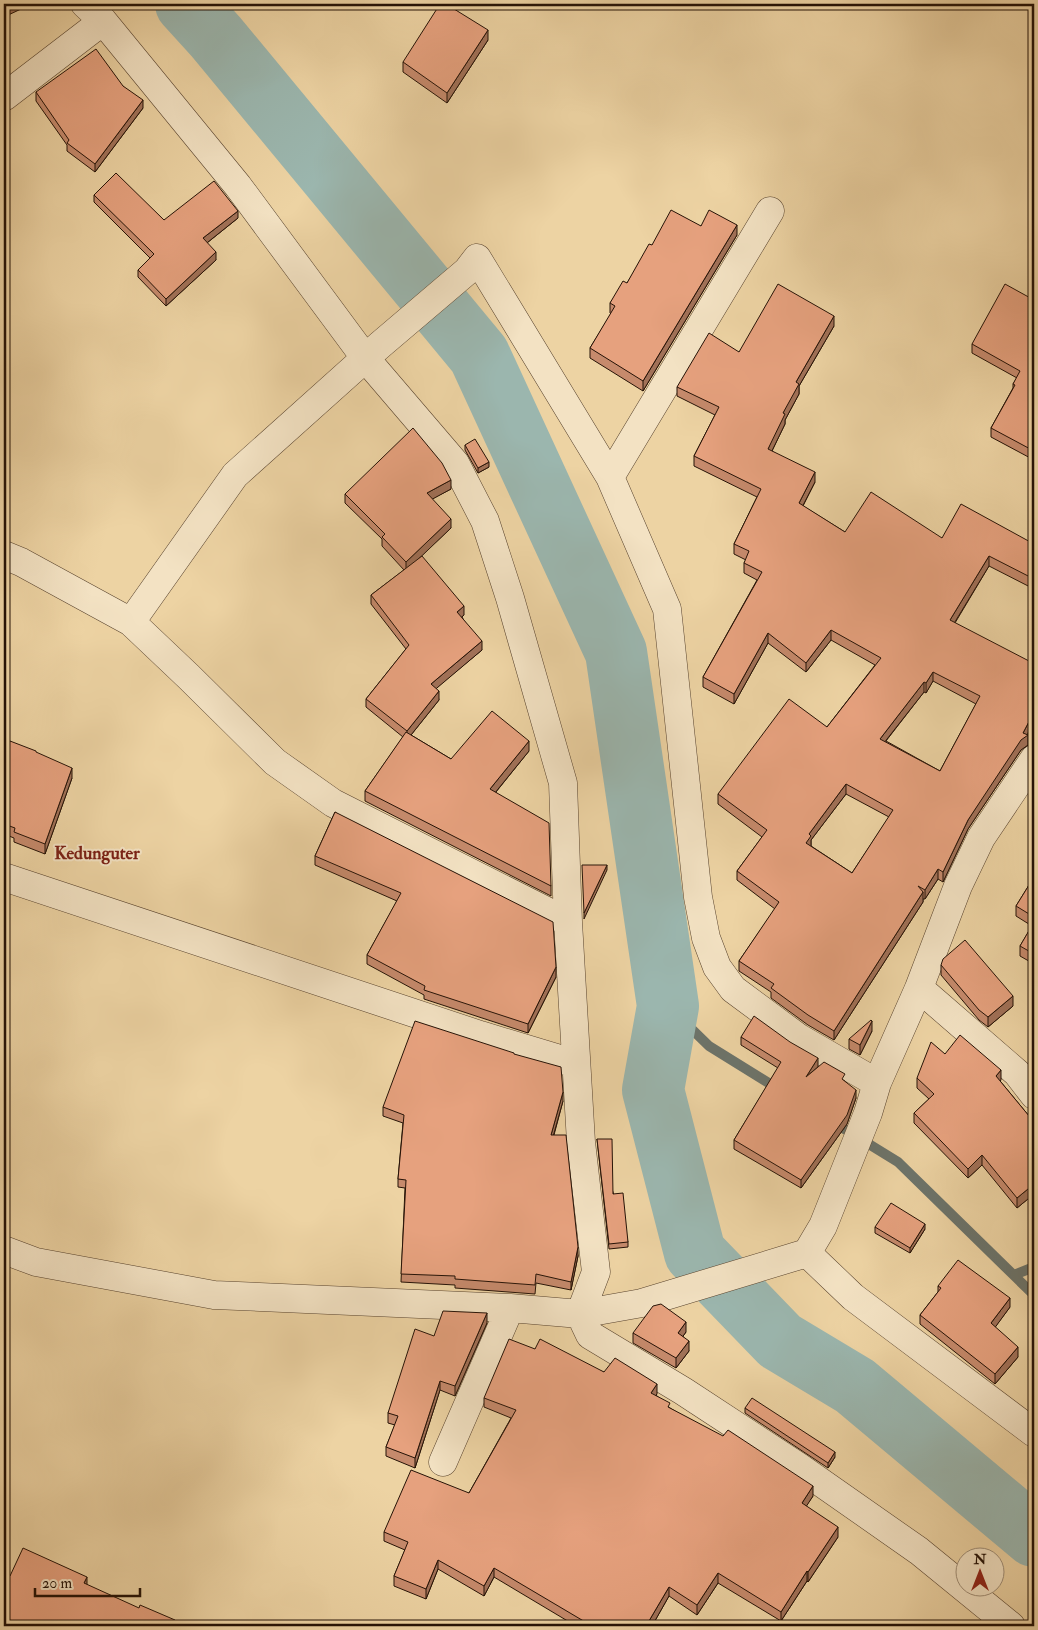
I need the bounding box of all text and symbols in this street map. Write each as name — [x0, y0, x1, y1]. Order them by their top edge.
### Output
district label: Kedunguter — [54, 842, 140, 865]
north arrow — [956, 1548, 1006, 1598]
text: N — [973, 1551, 987, 1568]
scale bar — [35, 1565, 140, 1597]
text: 20 m — [42, 1574, 72, 1593]

